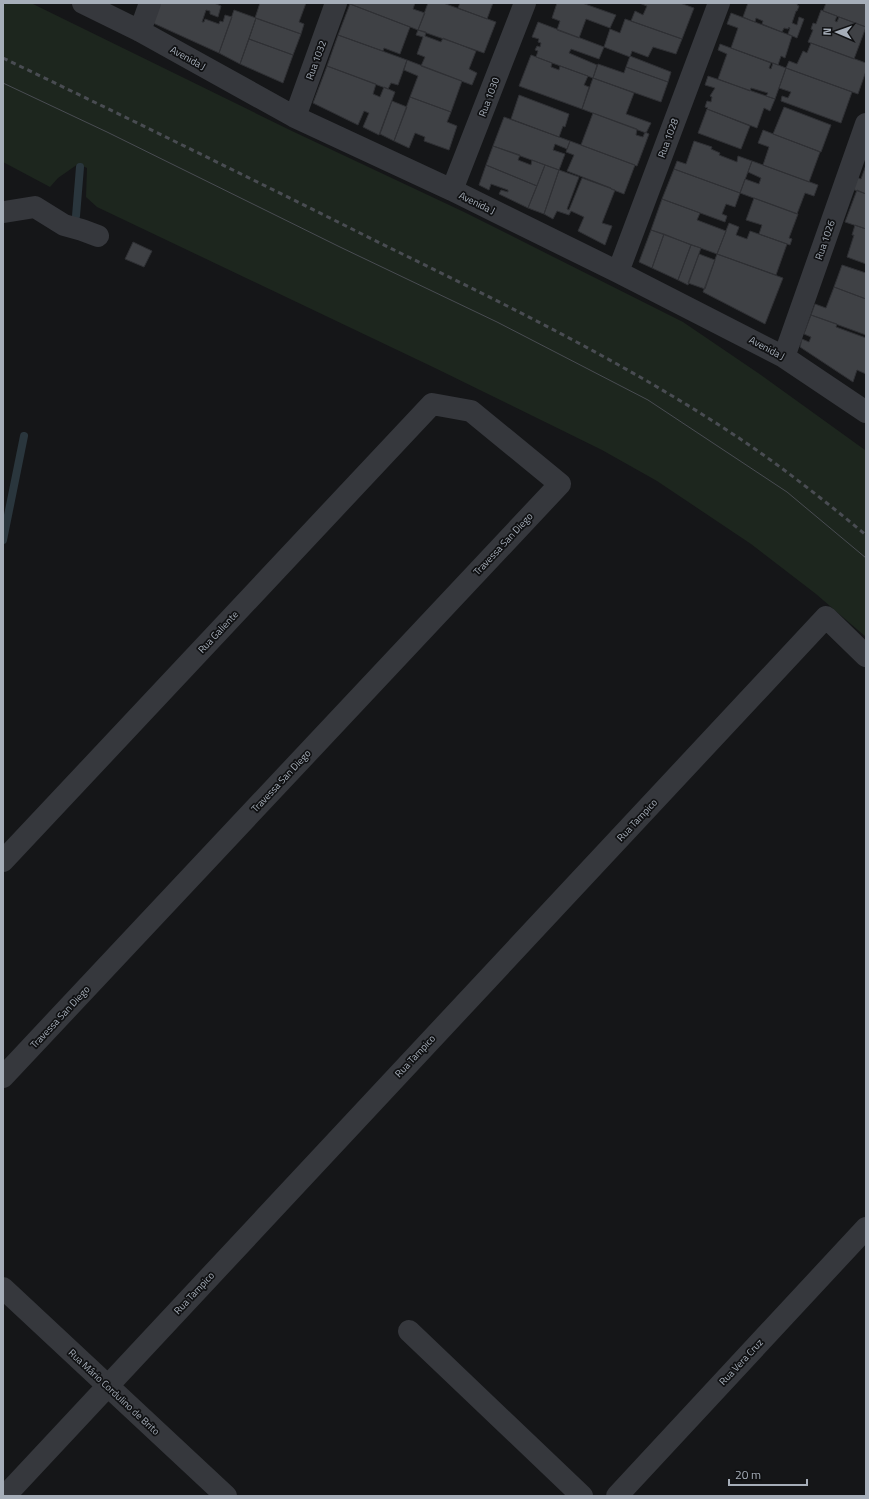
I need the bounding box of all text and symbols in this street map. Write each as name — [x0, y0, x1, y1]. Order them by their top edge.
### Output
north arrow — [817, 12, 857, 52]
text: N — [819, 28, 835, 36]
street label: Rua 1032 — [302, 38, 330, 82]
street label: Avenida J — [168, 42, 209, 74]
street label: Rua 1030 — [475, 75, 503, 119]
street label: Rua 1028 — [654, 116, 682, 160]
street label: Avenida J — [456, 188, 498, 218]
street label: Rua 1026 — [811, 218, 839, 262]
street label: Avenida J — [746, 332, 788, 364]
street label: Travessa San Diego — [470, 509, 536, 579]
street label: Rua Galiente — [194, 607, 242, 657]
street label: Travessa San Diego — [248, 746, 314, 816]
street label: Rua Tampico — [613, 795, 661, 845]
street label: Travessa San Diego — [27, 982, 93, 1052]
street label: Rua Tampico — [391, 1031, 439, 1081]
street label: Rua Tampico — [170, 1268, 218, 1318]
street label: Rua Vera Cruz — [716, 1335, 767, 1389]
street label: Rua Mário Cordulino de Brito — [65, 1346, 163, 1438]
scale bar — [729, 1461, 807, 1487]
text: 20 m — [735, 1465, 761, 1484]

